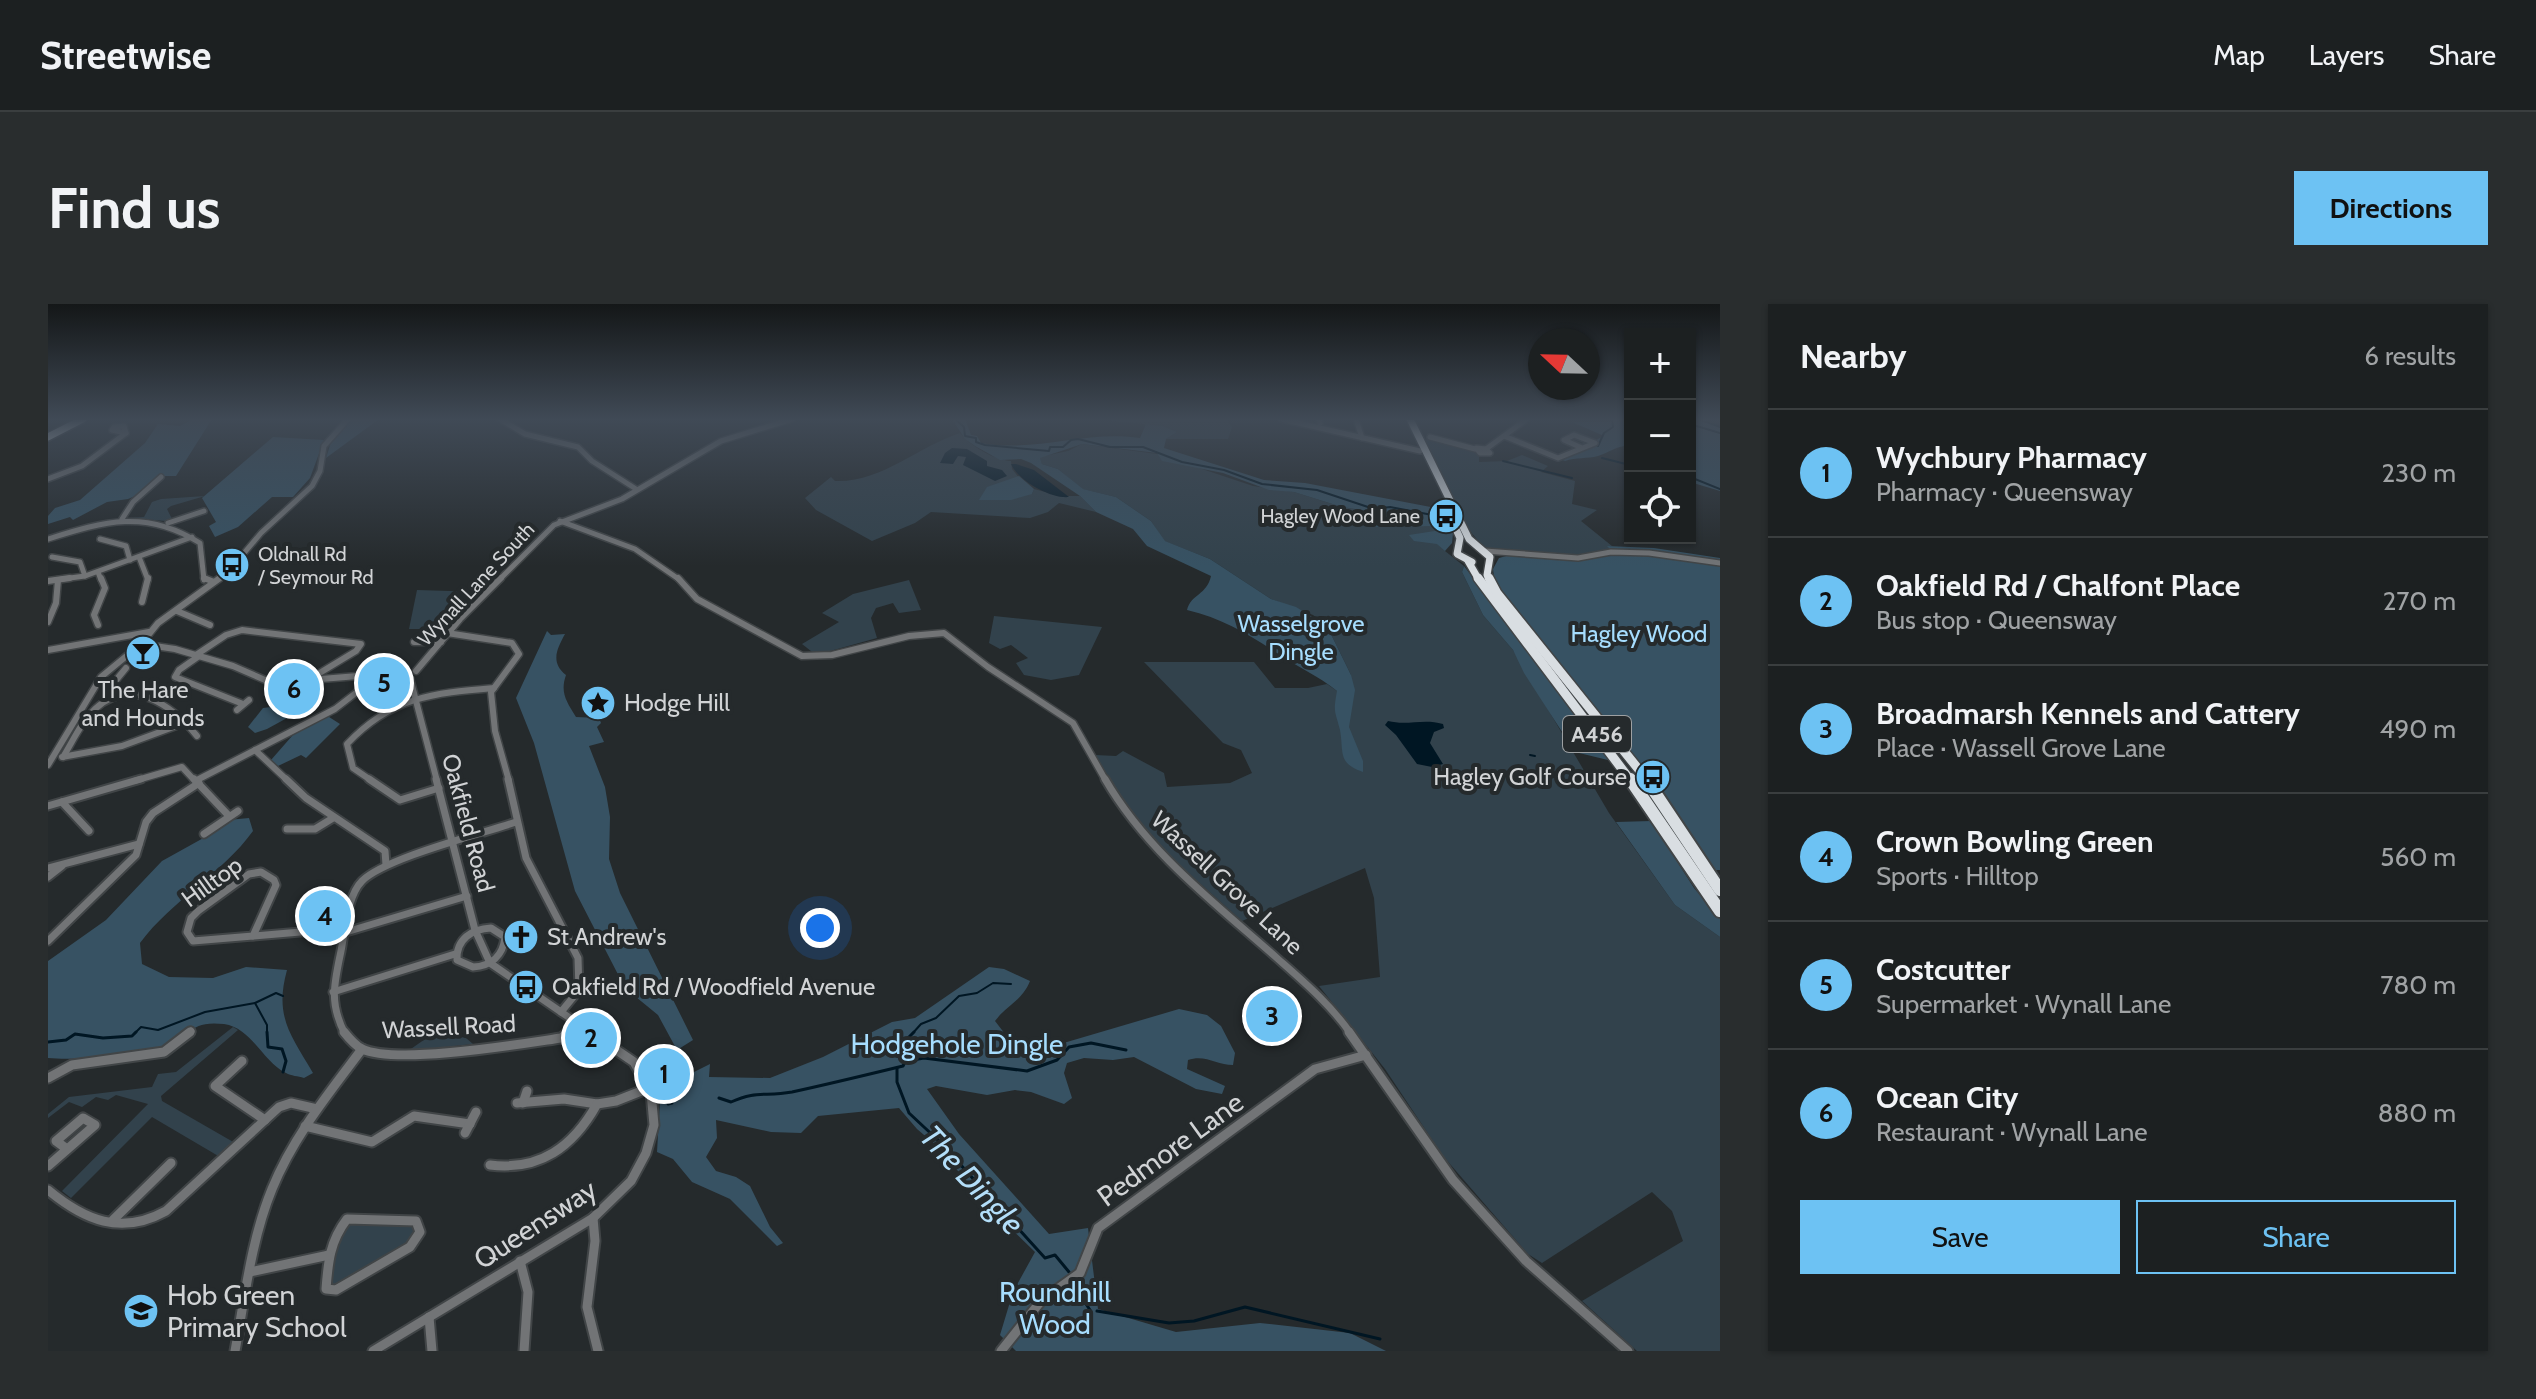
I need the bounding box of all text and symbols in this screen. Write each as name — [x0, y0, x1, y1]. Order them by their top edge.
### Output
text: Streetwise — [40, 32, 211, 79]
text: Map — [2213, 38, 2265, 72]
text: Layers — [2309, 38, 2384, 72]
text: Share — [2428, 38, 2496, 72]
button: Directions — [2294, 171, 2488, 245]
text: Find us — [48, 174, 221, 242]
north arrow — [1528, 328, 1600, 400]
map controls — [1624, 328, 1696, 544]
button: + — [1624, 328, 1696, 400]
text: Nearby — [1800, 335, 1907, 377]
text: 6 results — [2364, 340, 2456, 372]
button: − — [1624, 400, 1696, 472]
text: Wychbury Pharmacy — [1876, 439, 2147, 476]
text: 1 — [1821, 457, 1831, 489]
text: 230 m — [2382, 457, 2456, 489]
button: locate — [1624, 472, 1696, 544]
text: Pharmacy · Queensway — [1876, 476, 2133, 508]
bus stop icon: Hagley Wood Lane — [1427, 497, 1465, 535]
place label: Hagley Wood Lane — [1260, 504, 1420, 528]
street label: Wynall Lane South — [413, 517, 539, 651]
place label: Oldnall Rd / Seymour Rd — [257, 542, 374, 589]
bus stop icon: Oldnall Rd / Seymour Rd — [213, 546, 251, 584]
text: Oakfield Rd / Chalfont Place — [1876, 567, 2240, 604]
text: 2 — [1819, 585, 1833, 617]
text: 270 m — [2383, 585, 2456, 617]
text: Bus stop · Queensway — [1876, 604, 2117, 636]
park label: Wasselgrove Dingle — [1237, 609, 1365, 666]
park label: Hagley Wood — [1571, 619, 1707, 648]
bar icon: The Hare and Hounds — [124, 634, 162, 672]
pin: 5 — [358, 653, 410, 713]
pin: 6 — [268, 659, 320, 719]
place label: The Hare and Hounds — [82, 675, 204, 732]
place icon: Hodge Hill — [579, 684, 617, 722]
place label: Hodge Hill — [624, 688, 730, 717]
text: Broadmarsh Kennels and Cattery — [1876, 695, 2300, 732]
text: 3 — [1819, 713, 1833, 745]
text: 490 m — [2379, 713, 2456, 745]
road number: A456 — [1563, 716, 1631, 752]
text: Place · Wassell Grove Lane — [1876, 732, 2166, 764]
street label: Oakfield Road — [436, 750, 501, 895]
bus stop icon: Hagley Golf Course — [1634, 758, 1672, 796]
place label: Hagley Golf Course — [1433, 762, 1627, 791]
street label: Wassell Grove Lane — [1145, 805, 1309, 960]
text: Crown Bowling Green — [1876, 823, 2154, 860]
text: 4 — [1818, 841, 1834, 873]
text: 560 m — [2380, 841, 2456, 873]
street label: Hilltop — [176, 850, 248, 913]
text: Sports · Hilltop — [1876, 860, 2039, 892]
pin: 4 — [299, 886, 351, 946]
your location — [800, 908, 840, 948]
church icon: St Andrew's — [502, 918, 540, 956]
place label: St Andrew's — [547, 922, 666, 951]
text: Costcutter — [1876, 951, 2010, 988]
bus stop icon: Oakfield Rd / Woodfield Avenue — [507, 968, 545, 1006]
text: 5 — [1819, 969, 1833, 1001]
text: 780 m — [2380, 969, 2456, 1001]
place label: Oakfield Rd / Woodfield Avenue — [552, 972, 875, 1001]
pin: 3 — [1246, 986, 1298, 1046]
text: Supermarket · Wynall Lane — [1876, 988, 2171, 1020]
pin: 2 — [565, 1008, 617, 1068]
street label: Wassell Road — [381, 1009, 517, 1044]
park label: Hodgehole Dingle — [851, 1027, 1063, 1061]
pin: 1 — [638, 1044, 690, 1104]
text: Ocean City — [1876, 1079, 2018, 1116]
street label: Pedmore Lane — [1090, 1085, 1250, 1213]
text: 6 — [1819, 1097, 1833, 1129]
text: 880 m — [2378, 1097, 2456, 1129]
text: Restaurant · Wynall Lane — [1876, 1116, 2148, 1148]
water label: The Dingle — [912, 1117, 1033, 1242]
street label: Queensway — [467, 1172, 603, 1276]
button: Save — [1800, 1200, 2120, 1274]
button: Share — [2136, 1200, 2456, 1274]
park label: Roundhill Wood — [999, 1275, 1111, 1341]
place label: Hob Green Primary School — [167, 1278, 347, 1344]
school or university icon: Hob Green Primary School — [122, 1292, 160, 1330]

